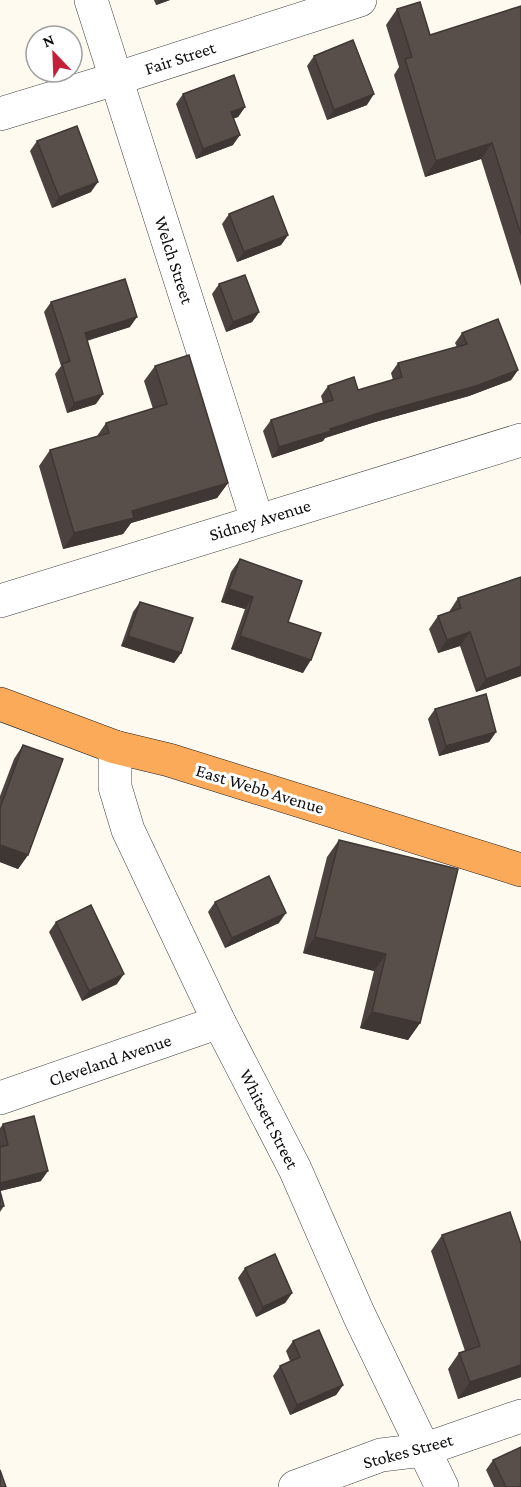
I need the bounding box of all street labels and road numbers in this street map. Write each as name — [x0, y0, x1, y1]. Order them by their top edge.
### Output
street label: Fair Street — [142, 37, 219, 79]
street label: Welch Street — [150, 214, 198, 307]
street label: Sidney Avenue — [207, 495, 313, 545]
street label: East Webb Avenue — [193, 760, 327, 818]
street label: Cleveland Avenue — [46, 1030, 174, 1090]
street label: Whitsett Street — [235, 1066, 303, 1173]
street label: Stokes Street — [361, 1429, 456, 1473]

